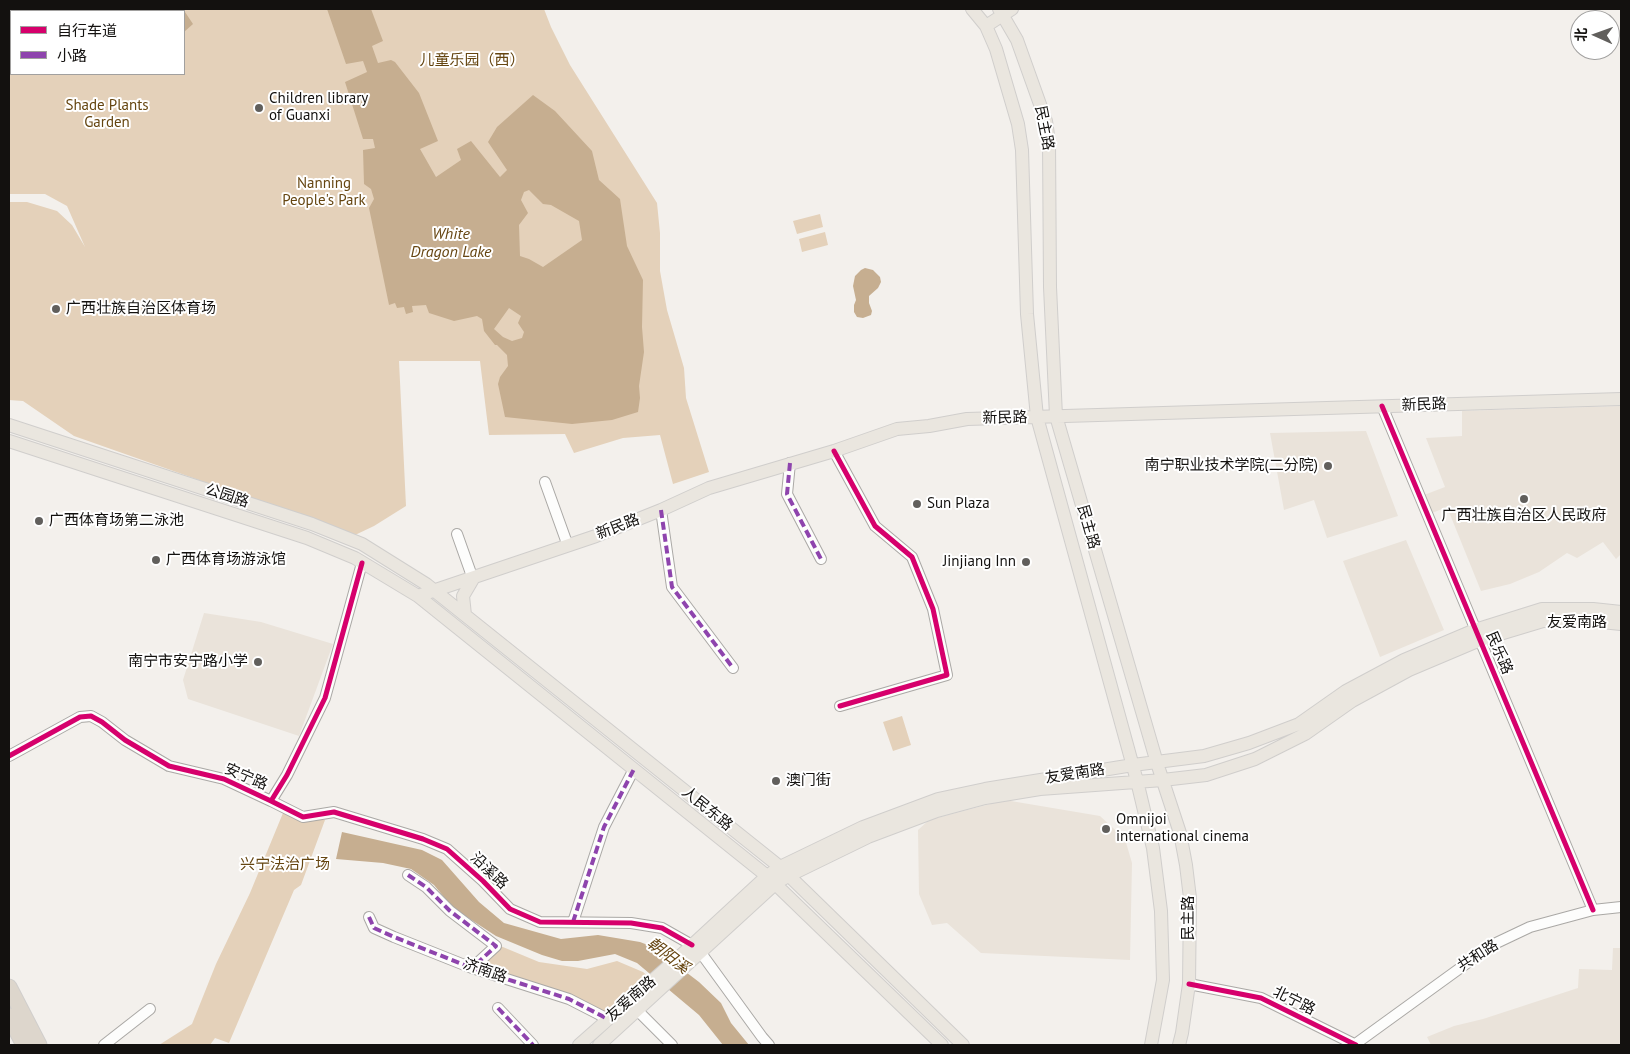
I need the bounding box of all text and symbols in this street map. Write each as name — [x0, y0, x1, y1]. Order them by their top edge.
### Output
legend — [10, 10, 185, 75]
north arrow — [1570, 10, 1620, 60]
text: 自行车道 — [57, 21, 117, 40]
text: 北 — [1572, 27, 1590, 42]
text: 小路 — [57, 46, 87, 65]
park label: 儿童乐园（西） — [420, 52, 524, 70]
place label: Children library of Guanxi — [269, 90, 368, 125]
park label: Shade Plants Garden — [65, 97, 149, 132]
marker: Children library of Guanxi — [253, 102, 265, 114]
street label: 民主路 — [1031, 104, 1057, 152]
park label: Nanning People's Park — [282, 175, 366, 210]
water label: White Dragon Lake — [411, 224, 491, 262]
place label: 广西壮族自治区体育场 — [66, 300, 216, 318]
marker: 广西壮族自治区体育场 — [50, 303, 62, 315]
street label: 新民路 — [1401, 395, 1447, 415]
street label: 新民路 — [982, 409, 1028, 427]
place label: 南宁职业技术学院(二分院) — [1145, 457, 1318, 475]
marker: 南宁职业技术学院(二分院) — [1322, 460, 1334, 472]
street label: 公园路 — [203, 480, 251, 512]
marker: 广西壮族自治区人民政府 — [1518, 493, 1530, 505]
place label: Sun Plaza — [927, 495, 990, 513]
marker: Sun Plaza — [911, 498, 923, 510]
street label: 民主路 — [1073, 503, 1103, 551]
place label: 广西壮族自治区人民政府 — [1442, 507, 1606, 525]
street label: 新民路 — [594, 511, 642, 543]
place label: 广西体育场第二泳池 — [49, 512, 184, 530]
marker: 广西体育场第二泳池 — [33, 515, 45, 527]
place label: 广西体育场游泳馆 — [166, 551, 286, 569]
place label: Jinjiang Inn — [943, 553, 1016, 571]
marker: 广西体育场游泳馆 — [150, 554, 162, 566]
marker: Jinjiang Inn — [1020, 556, 1032, 568]
street label: 友爱南路 — [1547, 614, 1607, 632]
street label: 民乐路 — [1482, 629, 1516, 677]
place label: 南宁市安宁路小学 — [128, 653, 248, 671]
marker: 南宁市安宁路小学 — [252, 656, 264, 668]
street label: 安宁路 — [222, 760, 270, 794]
street label: 友爱南路 — [1044, 760, 1106, 788]
place label: 澳门街 — [786, 772, 831, 790]
marker: 澳门街 — [770, 775, 782, 787]
street label: 人民东路 — [678, 783, 736, 835]
place label: Omnijoi international cinema — [1116, 811, 1249, 846]
marker: Omnijoi international cinema — [1100, 823, 1112, 835]
street label: 沿溪路 — [467, 849, 511, 893]
park label: 兴宁法治广场 — [240, 856, 330, 874]
street label: 民主路 — [1180, 896, 1198, 940]
water label: 朝阳溪 — [643, 934, 693, 978]
street label: 共和路 — [1454, 936, 1502, 976]
street label: 济南路 — [461, 955, 509, 987]
street label: 友爱南路 — [602, 973, 660, 1025]
street label: 北宁路 — [1270, 983, 1318, 1019]

